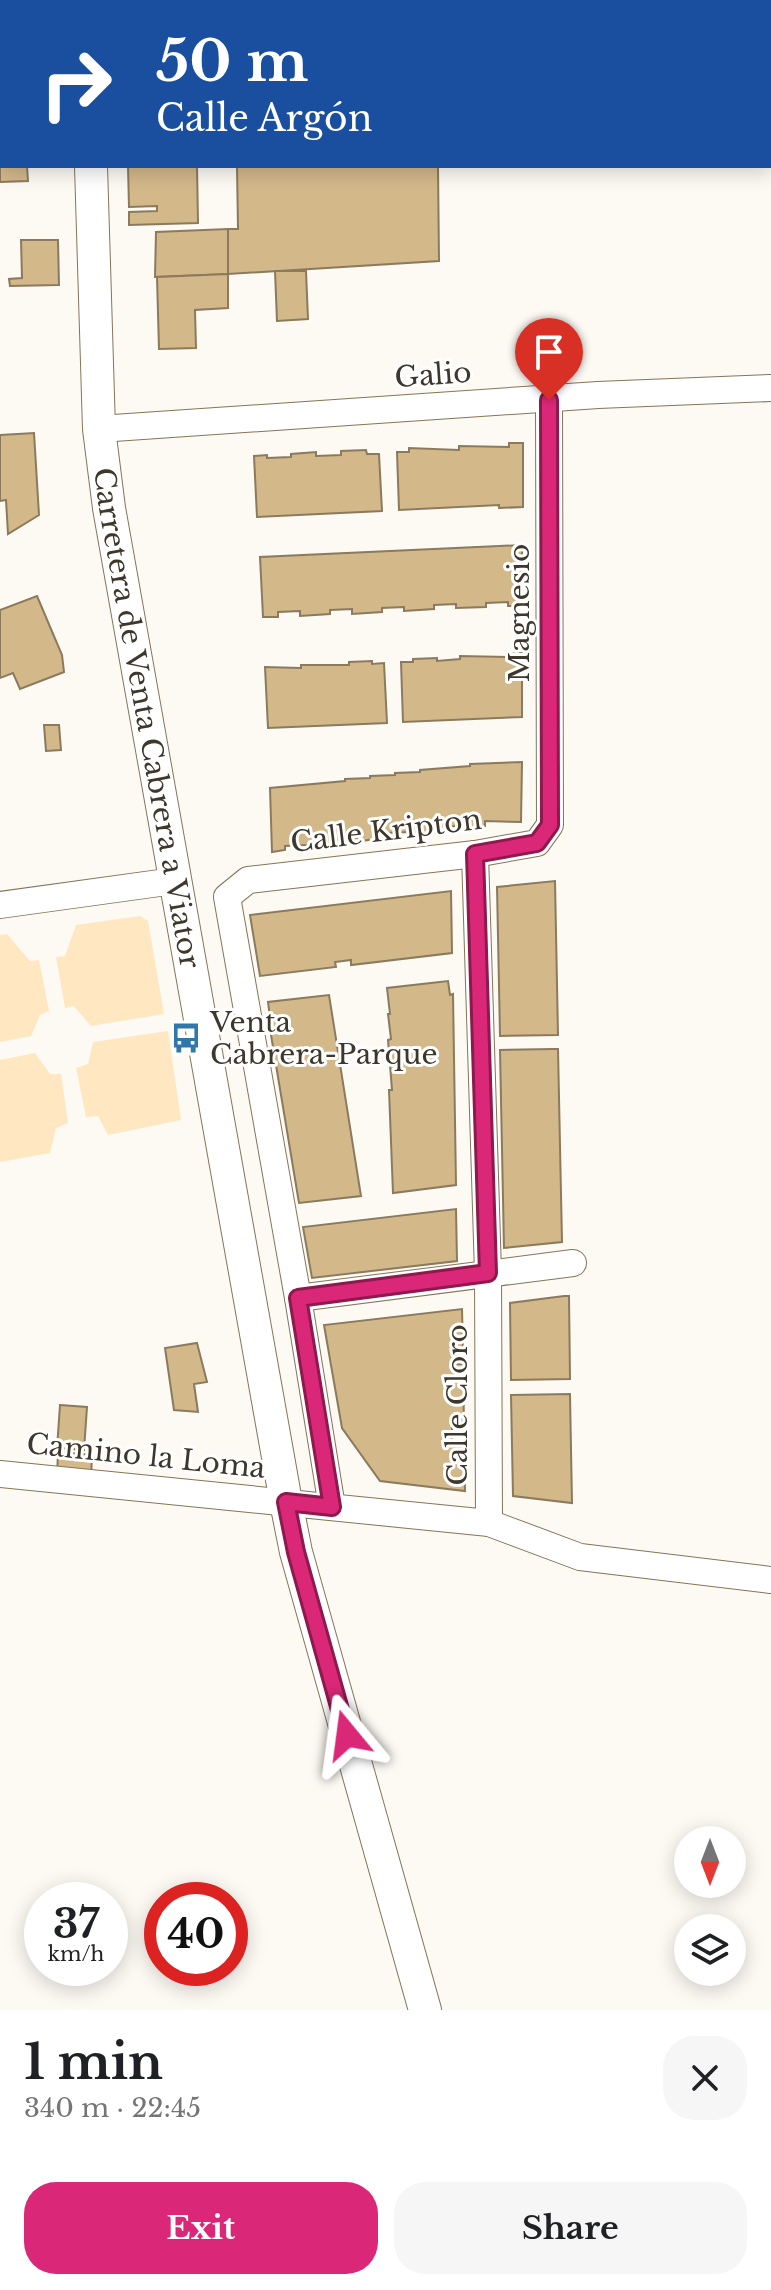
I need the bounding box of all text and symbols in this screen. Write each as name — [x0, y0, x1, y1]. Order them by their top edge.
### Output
text: 50 m — [156, 27, 308, 96]
icon: right — [24, 32, 128, 136]
text: Calle Argón — [156, 96, 372, 141]
pin — [515, 318, 583, 400]
icon: arrive — [527, 330, 571, 374]
street label: Galio — [393, 355, 473, 395]
street label: Carretera de Venta Cabrera a Viator — [87, 466, 208, 971]
street label: Magnesio — [502, 544, 537, 682]
street label: Calle Kripton — [288, 802, 484, 860]
place label: Venta Cabrera-Parque — [209, 1005, 437, 1072]
bus stop icon: Venta Cabrera-Parque — [169, 1021, 203, 1055]
street label: Calle Cloro — [440, 1324, 475, 1486]
street label: Camino la Loma — [25, 1426, 268, 1486]
position arrow — [305, 1693, 389, 1777]
north arrow — [674, 1826, 746, 1898]
map controls — [674, 1826, 746, 1986]
speed limit sign: 40 — [144, 1882, 248, 1986]
text: 37 — [53, 1899, 99, 1949]
button: layers — [674, 1914, 746, 1986]
text: km/h — [48, 1942, 104, 1966]
text: 1 min — [24, 2032, 163, 2092]
button: close — [663, 2036, 747, 2120]
text: 340 m · 22:45 — [24, 2092, 201, 2124]
button: Exit — [24, 2182, 378, 2274]
button: Share — [394, 2182, 747, 2274]

